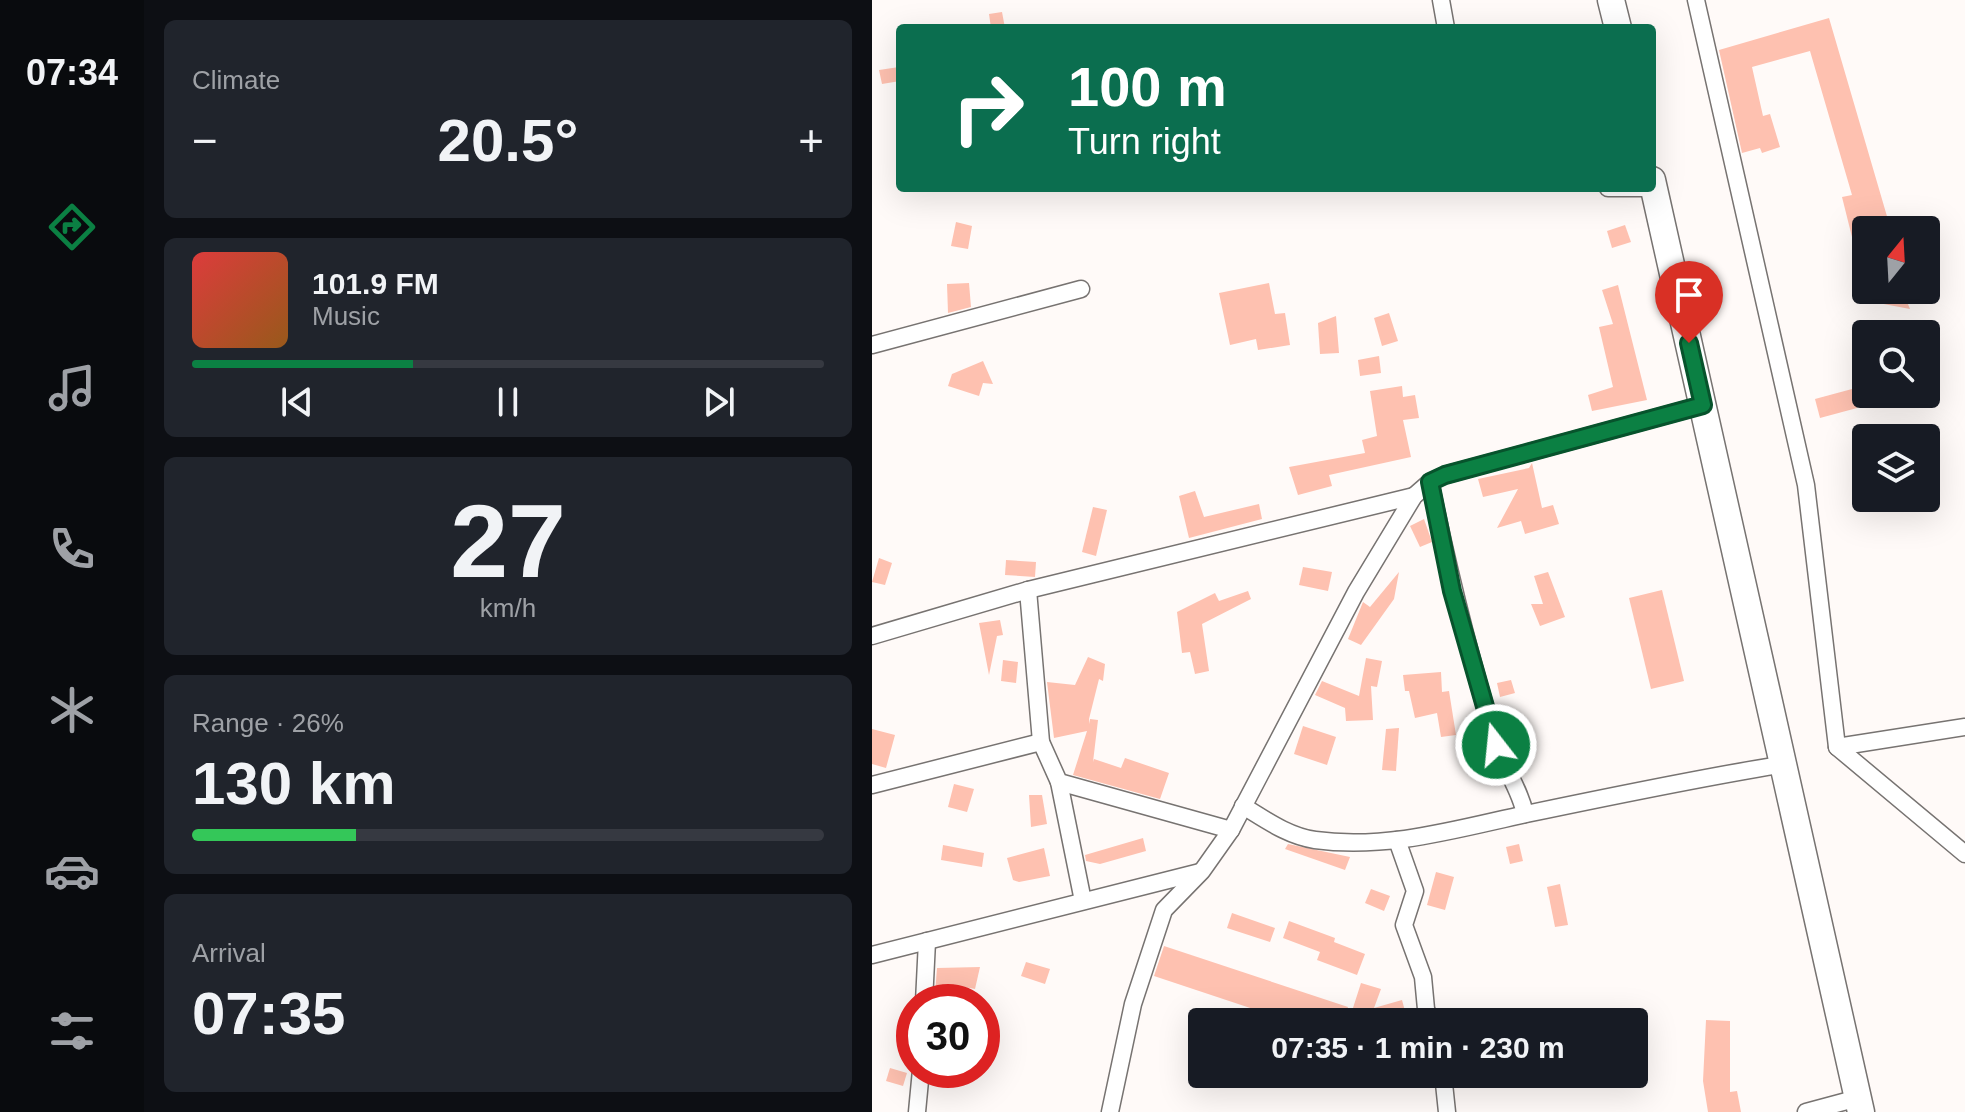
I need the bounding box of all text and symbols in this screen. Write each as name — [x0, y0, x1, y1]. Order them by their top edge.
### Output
text: 07:34 — [26, 52, 118, 93]
text: 100 m — [1068, 55, 1227, 118]
icon: right — [936, 56, 1040, 160]
text: Climate — [192, 65, 280, 95]
text: 20.5° — [438, 107, 578, 174]
text: − — [192, 116, 218, 165]
text: + — [798, 116, 824, 165]
text: Turn right — [1068, 121, 1221, 162]
icon: directions — [44, 199, 100, 255]
north arrow — [1852, 216, 1940, 304]
map controls — [1852, 216, 1940, 512]
pin — [1655, 261, 1723, 343]
text: 101.9 FM — [312, 267, 439, 300]
icon: arrive — [1667, 273, 1711, 317]
text: Music — [312, 301, 380, 331]
button: search — [1852, 320, 1940, 408]
icon: music — [44, 360, 100, 416]
icon: previous — [275, 380, 319, 424]
icon: pause — [486, 380, 530, 424]
icon: next — [697, 380, 741, 424]
button: layers — [1852, 424, 1940, 512]
text: 27 — [450, 483, 566, 599]
icon: phone — [44, 521, 100, 577]
text: km/h — [480, 593, 536, 623]
icon: climate — [44, 682, 100, 738]
position arrow — [1454, 703, 1538, 787]
text: Range · 26% — [192, 708, 344, 738]
text: 130 km — [192, 750, 396, 817]
icon: car — [44, 843, 100, 899]
text: Arrival — [192, 938, 266, 968]
text: 07:35 — [192, 980, 345, 1047]
speed limit sign: 30 — [896, 984, 1000, 1088]
icon: filters — [44, 1003, 100, 1059]
text: 07:35 · 1 min · 230 m — [1271, 1031, 1565, 1064]

